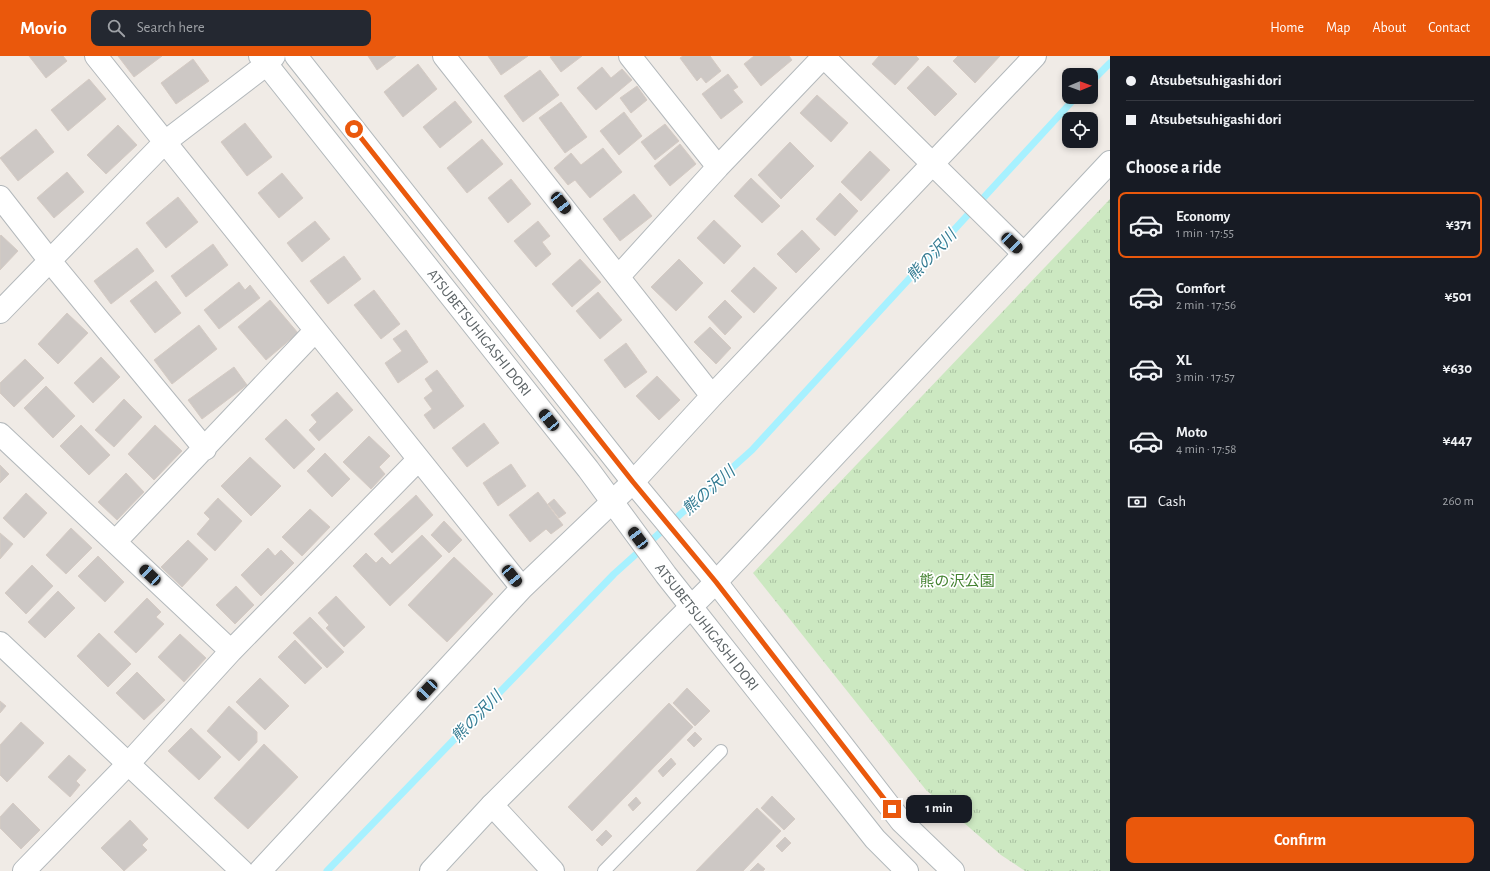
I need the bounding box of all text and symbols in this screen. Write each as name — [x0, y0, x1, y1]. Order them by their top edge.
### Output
search box — [91, 10, 371, 46]
icon: search — [105, 17, 127, 39]
text: Movio — [20, 19, 67, 38]
text: Search here — [137, 20, 205, 35]
text: Home — [1270, 21, 1304, 35]
text: Map — [1326, 21, 1350, 35]
text: About — [1372, 21, 1406, 35]
text: Contact — [1428, 21, 1470, 35]
north arrow — [1062, 68, 1098, 104]
map controls — [1062, 68, 1098, 148]
text: Atsubetsuhigashi dori — [1150, 73, 1282, 88]
button: locate — [1062, 112, 1098, 148]
text: Atsubetsuhigashi dori — [1150, 112, 1282, 127]
route start — [345, 120, 363, 138]
text: Choose a ride — [1126, 159, 1221, 177]
car — [549, 190, 573, 216]
icon: car — [1128, 207, 1164, 243]
text: Economy — [1176, 209, 1230, 224]
text: ¥371 — [1446, 217, 1472, 232]
water label: 熊の沢川 — [903, 225, 961, 285]
text: 1 min · 17:55 — [1176, 227, 1234, 240]
car — [999, 230, 1025, 256]
street label: ATSUBETSUHIGASHI DORI — [424, 266, 534, 399]
icon: car — [1128, 279, 1164, 315]
text: Comfort — [1176, 281, 1225, 296]
text: ¥501 — [1444, 289, 1472, 304]
text: 2 min · 17:56 — [1176, 299, 1236, 312]
icon: car — [1128, 351, 1164, 387]
text: XL — [1176, 353, 1192, 368]
text: ¥630 — [1443, 361, 1472, 376]
text: 3 min · 17:57 — [1176, 371, 1235, 384]
car — [537, 407, 561, 433]
icon: car — [1128, 423, 1164, 459]
text: Moto — [1176, 425, 1208, 440]
text: ¥447 — [1443, 433, 1472, 448]
text: 4 min · 17:58 — [1176, 443, 1236, 456]
water label: 熊の沢川 — [679, 461, 739, 518]
icon: cash — [1126, 491, 1148, 513]
text: Cash — [1158, 494, 1186, 509]
text: 260 m — [1443, 495, 1474, 508]
car — [626, 525, 650, 551]
street label: ATSUBETSUHIGASHI DORI — [652, 561, 761, 693]
car — [137, 562, 163, 588]
car — [500, 563, 524, 589]
park label: 熊の沢公園 — [919, 573, 995, 589]
car — [414, 677, 440, 703]
water label: 熊の沢川 — [448, 686, 506, 745]
callout: 1 min — [906, 795, 972, 823]
route end — [883, 800, 901, 818]
text: 1 min — [925, 802, 953, 815]
button: Confirm — [1126, 817, 1474, 863]

